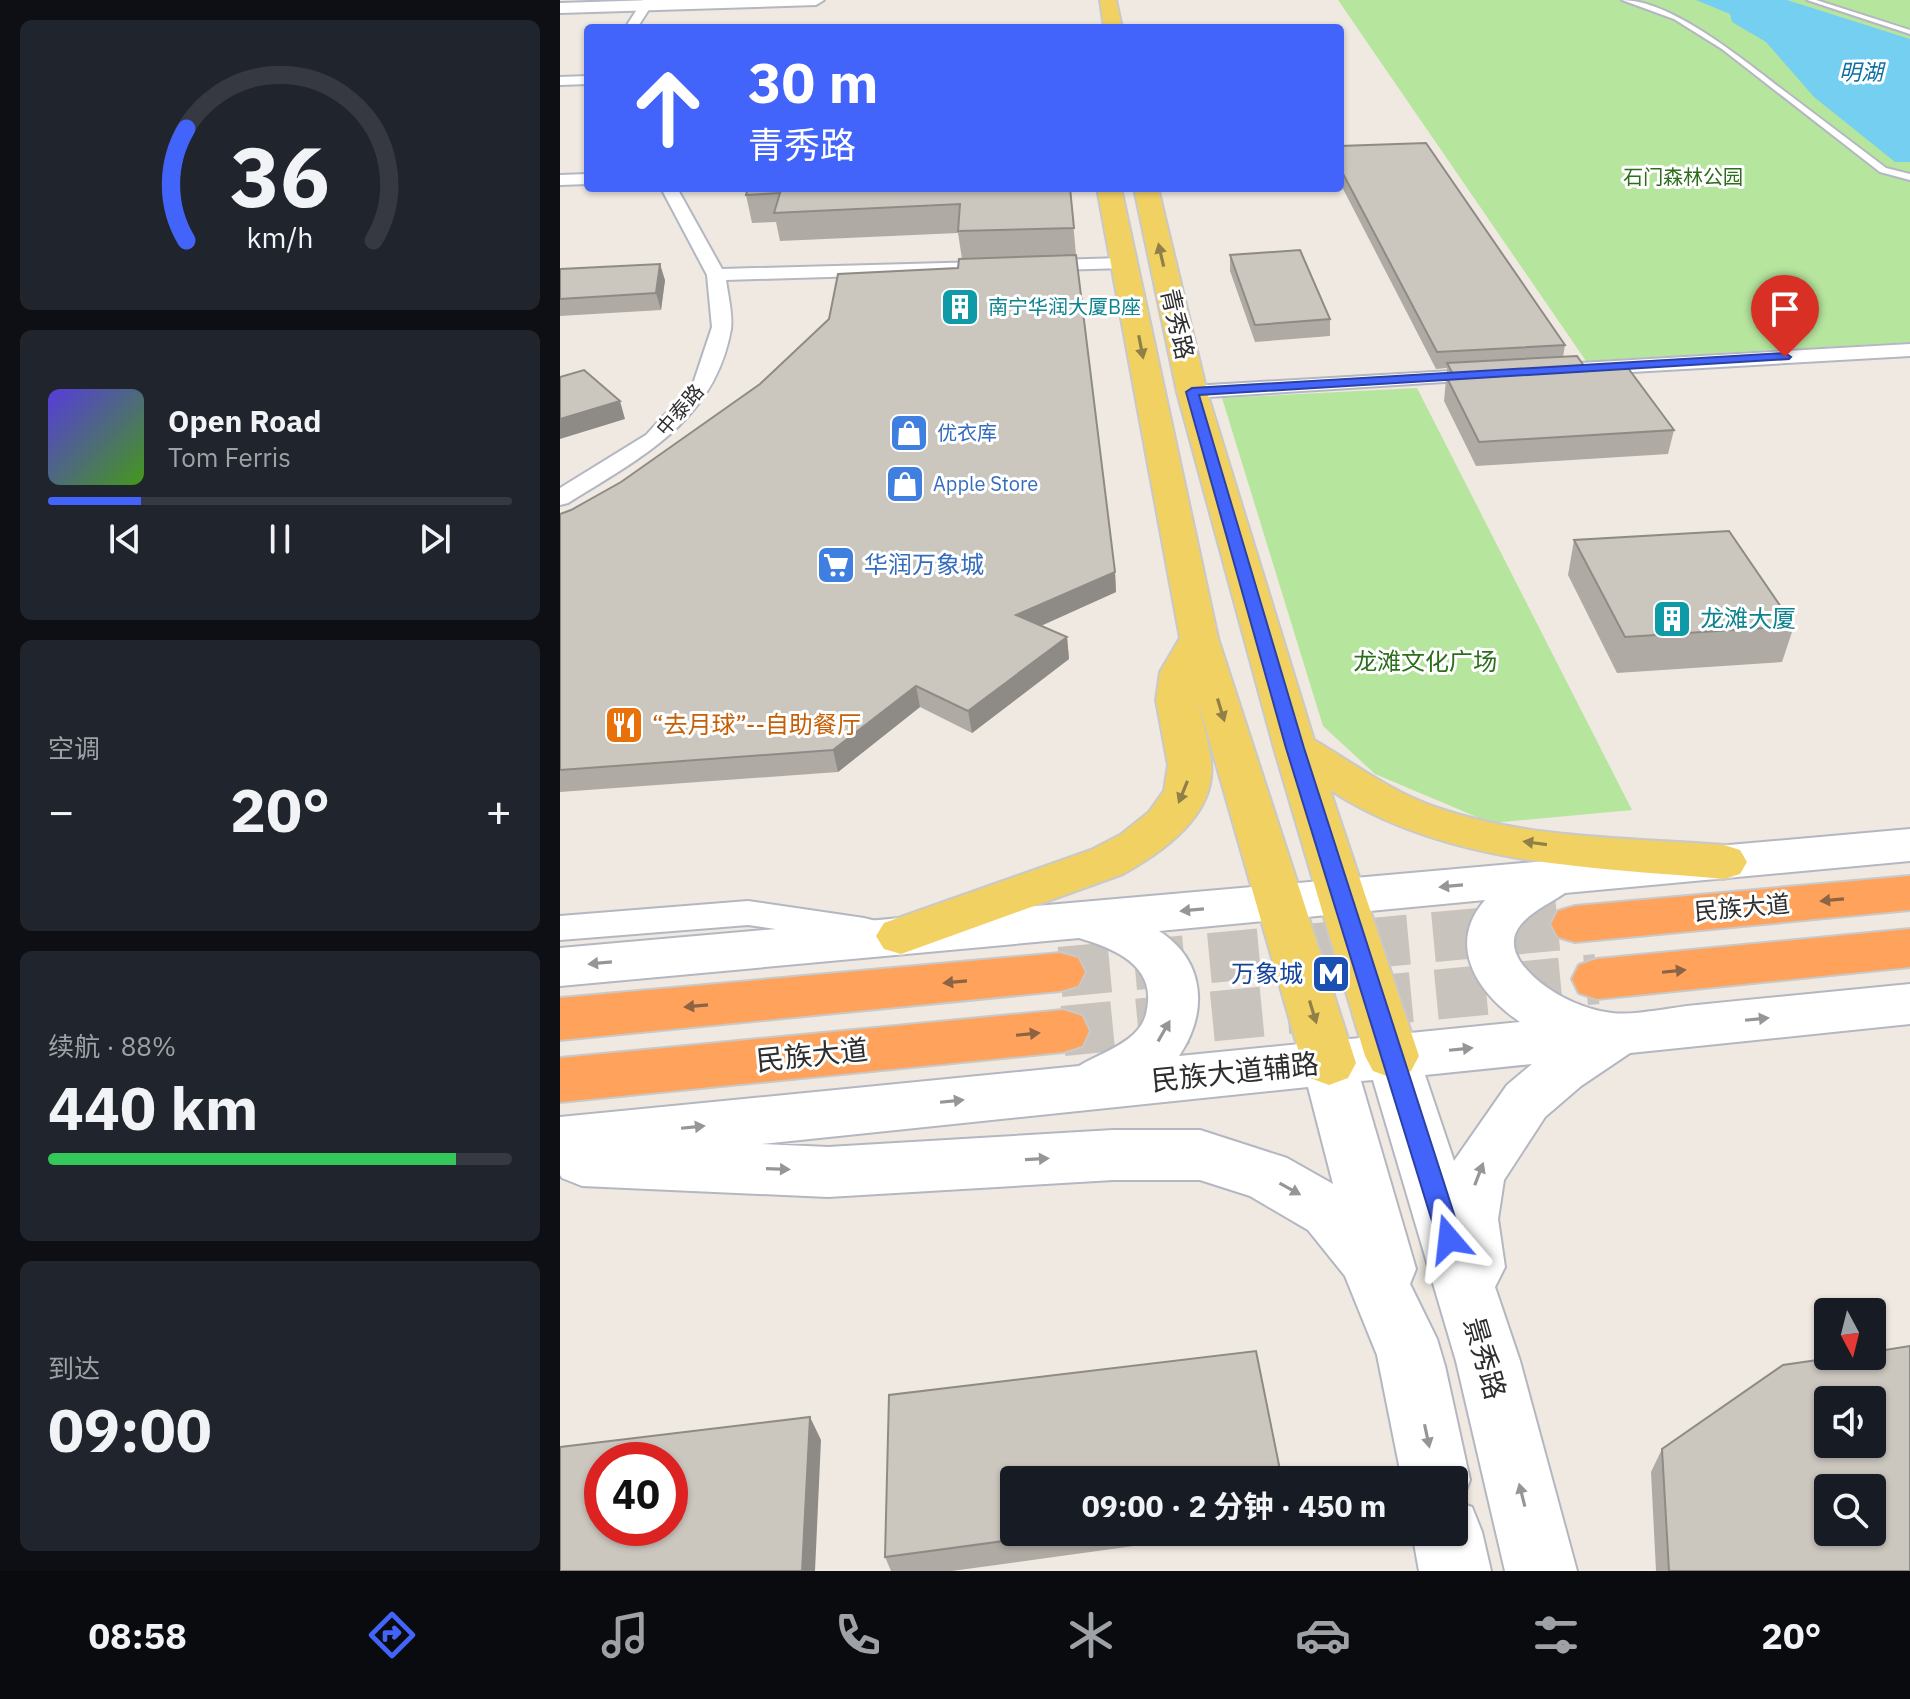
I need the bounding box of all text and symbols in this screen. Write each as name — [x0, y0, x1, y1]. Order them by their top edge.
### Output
text: 30 m — [748, 46, 878, 118]
icon: ahead — [616, 56, 720, 160]
water label: 明湖 — [1839, 57, 1886, 86]
text: 青秀路 — [748, 121, 856, 168]
text: 36 — [230, 122, 330, 230]
park label: 石门森林公园 — [1623, 163, 1743, 190]
text: km/h — [246, 219, 314, 256]
one-way arrow — [1154, 243, 1167, 268]
pin — [1751, 275, 1819, 357]
street label: 青秀路 — [1154, 285, 1202, 362]
building icon: 南宁华润大厦B座 — [939, 286, 981, 328]
icon: arrive — [1763, 287, 1807, 331]
place label: 南宁华润大厦B座 — [988, 293, 1141, 320]
one-way arrow — [1135, 335, 1148, 360]
street label: 中泰路 — [650, 378, 709, 441]
text: Open Road — [168, 401, 321, 440]
shop icon: 优衣库 — [888, 412, 930, 454]
place label: 优衣库 — [937, 419, 997, 446]
text: Tom Ferris — [168, 440, 291, 474]
shop icon: Apple Store — [884, 463, 926, 505]
place label: Apple Store — [933, 470, 1038, 497]
icon: previous — [103, 517, 147, 561]
icon: pause — [258, 517, 302, 561]
icon: next — [413, 517, 457, 561]
supermarket icon: 华润万象城 — [815, 544, 857, 586]
place label: 华润万象城 — [864, 548, 984, 580]
building icon: 龙滩大厦 — [1651, 598, 1693, 640]
place label: 龙滩大厦 — [1700, 602, 1796, 634]
park label: 龙滩文化广场 — [1353, 645, 1497, 677]
one-way arrow — [1215, 698, 1228, 722]
restaurant icon: “去月球”--自助餐厅 — [603, 704, 645, 746]
place label: “去月球”--自助餐厅 — [652, 708, 861, 740]
text: 空调 — [48, 731, 100, 765]
text: 20° — [230, 770, 330, 849]
one-way arrow — [1176, 781, 1189, 805]
text: − — [48, 782, 74, 839]
text: + — [486, 782, 512, 839]
one-way arrow — [1522, 836, 1547, 848]
one-way arrow — [1438, 880, 1463, 893]
street label: 民族大道 — [1693, 887, 1791, 927]
one-way arrow — [1819, 894, 1844, 907]
one-way arrow — [1179, 903, 1204, 916]
metro station icon: 万象城 — [1310, 953, 1352, 995]
one-way arrow — [587, 957, 612, 970]
place label: 万象城 — [1231, 957, 1303, 989]
one-way arrow — [1662, 965, 1687, 978]
one-way arrow — [942, 975, 967, 988]
one-way arrow — [683, 1000, 708, 1013]
one-way arrow — [1307, 1001, 1320, 1025]
one-way arrow — [1745, 1013, 1770, 1026]
one-way arrow — [1157, 1020, 1171, 1042]
one-way arrow — [1016, 1027, 1041, 1040]
text: 续航 · 88% — [48, 1029, 176, 1063]
street label: 民族大道 — [754, 1030, 870, 1079]
one-way arrow — [1449, 1043, 1474, 1056]
street label: 民族大道辅路 — [1149, 1044, 1320, 1099]
text: 440 km — [48, 1068, 258, 1147]
one-way arrow — [940, 1094, 965, 1107]
one-way arrow — [681, 1121, 706, 1134]
one-way arrow — [1025, 1152, 1050, 1165]
one-way arrow — [1473, 1162, 1486, 1186]
one-way arrow — [766, 1163, 791, 1176]
one-way arrow — [1279, 1183, 1302, 1196]
position arrow — [1407, 1197, 1491, 1281]
north arrow — [1814, 1298, 1886, 1370]
map controls — [1814, 1298, 1886, 1546]
street label: 景秀路 — [1456, 1312, 1515, 1403]
text: 到达 — [48, 1351, 100, 1385]
button: sound — [1814, 1386, 1886, 1458]
text: 09:00 — [48, 1390, 212, 1469]
one-way arrow — [1421, 1424, 1434, 1449]
speed limit sign: 40 — [584, 1442, 688, 1546]
button: search — [1814, 1474, 1886, 1546]
one-way arrow — [1515, 1483, 1527, 1508]
text: 09:00 · 2 分钟 · 450 m — [1082, 1486, 1386, 1525]
icon: directions — [364, 1607, 420, 1663]
icon: music — [597, 1607, 653, 1663]
icon: phone — [830, 1607, 886, 1663]
icon: climate — [1063, 1607, 1119, 1663]
icon: car — [1295, 1607, 1351, 1663]
icon: filters — [1528, 1607, 1584, 1663]
text: 08:58 — [88, 1612, 187, 1659]
text: 20° — [1761, 1612, 1821, 1659]

